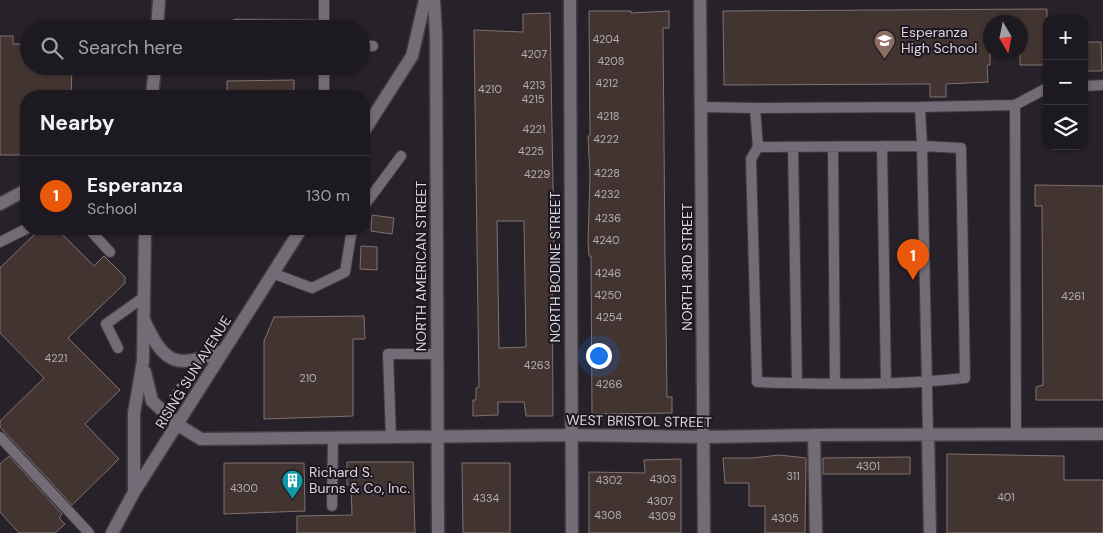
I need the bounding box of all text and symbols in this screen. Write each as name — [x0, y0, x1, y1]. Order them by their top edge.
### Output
north arrow — [983, 15, 1028, 60]
map controls — [1043, 15, 1088, 150]
button: + — [1043, 15, 1088, 60]
search box — [20, 20, 370, 75]
place label: Esperanza High School — [901, 23, 977, 57]
school or university icon: Esperanza High School — [873, 28, 897, 59]
house number: 4204 — [592, 32, 620, 46]
icon: search — [38, 34, 66, 62]
text: Search here — [78, 35, 183, 60]
house number: 4207 — [521, 47, 547, 61]
house number: 4208 — [597, 54, 625, 68]
button: − — [1043, 60, 1088, 105]
house number: 4212 — [596, 76, 618, 90]
house number: 4213 — [523, 78, 545, 92]
house number: 4210 — [478, 82, 502, 96]
house number: 4215 — [521, 92, 545, 106]
button: layers — [1043, 105, 1088, 150]
text: Nearby — [40, 109, 114, 137]
house number: 4218 — [596, 109, 620, 123]
house number: 4221 — [523, 122, 545, 136]
house number: 4222 — [593, 132, 619, 146]
house number: 4225 — [518, 144, 544, 158]
house number: 4228 — [594, 166, 620, 180]
house number: 4229 — [524, 167, 550, 181]
text: Esperanza — [87, 173, 183, 198]
street label: NORTH AMERICAN STREET — [412, 180, 430, 351]
text: 1 — [53, 185, 59, 206]
text: 130 m — [306, 185, 350, 206]
house number: 4232 — [594, 187, 620, 201]
street label: NORTH BODINE STREET — [546, 191, 564, 343]
text: School — [87, 198, 137, 219]
street label: NORTH 3RD STREET — [678, 203, 696, 331]
house number: 4236 — [595, 211, 621, 225]
house number: 4240 — [592, 233, 620, 247]
pin: 1 — [897, 239, 929, 280]
house number: 4246 — [595, 266, 621, 280]
house number: 4250 — [594, 288, 622, 302]
house number: 4261 — [1061, 289, 1085, 303]
house number: 4254 — [596, 310, 623, 324]
street label: RISING SUN AVENUE — [151, 312, 235, 432]
your location — [586, 343, 612, 369]
house number: 4221 — [45, 351, 67, 365]
house number: 4263 — [524, 358, 550, 372]
house number: 210 — [299, 371, 317, 385]
house number: 4266 — [596, 377, 622, 391]
street label: WEST BRISTOL STREET — [566, 411, 712, 431]
house number: 4301 — [856, 459, 880, 473]
place label: Richard S. Burns & Co, Inc. — [309, 463, 410, 497]
building icon: Richard S. Burns & Co, Inc. — [281, 468, 305, 499]
house number: 311 — [786, 469, 800, 483]
house number: 4303 — [649, 472, 677, 486]
house number: 4302 — [596, 473, 622, 487]
house number: 4300 — [230, 481, 258, 495]
house number: 401 — [997, 490, 1015, 504]
house number: 4334 — [473, 491, 499, 505]
house number: 4307 — [647, 494, 673, 508]
house number: 4308 — [594, 508, 622, 522]
house number: 4309 — [648, 509, 676, 523]
house number: 4305 — [771, 511, 799, 525]

